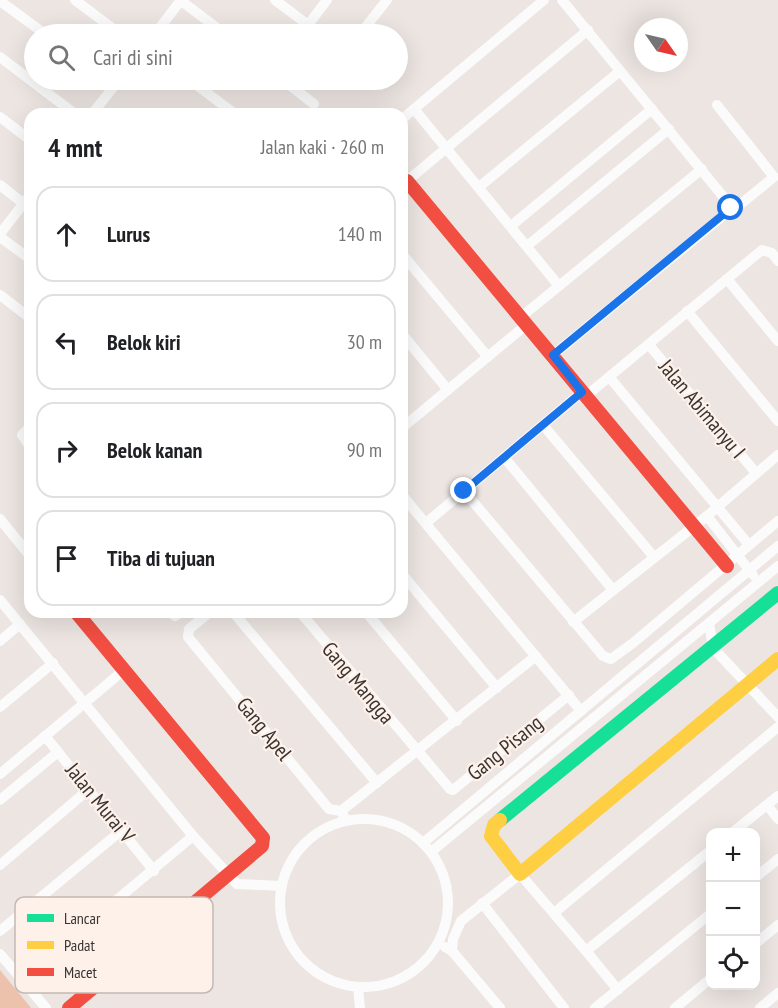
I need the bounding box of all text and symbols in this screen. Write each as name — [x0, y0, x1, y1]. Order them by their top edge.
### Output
north arrow — [634, 18, 688, 72]
search box — [24, 24, 408, 90]
icon: search — [45, 41, 78, 74]
text: Cari di sini — [93, 43, 173, 71]
text: 4 mnt — [48, 131, 102, 164]
text: Jalan kaki · 260 m — [261, 134, 384, 160]
route start — [717, 194, 743, 220]
icon: ahead — [50, 218, 83, 251]
text: Lurus — [107, 220, 150, 248]
text: 140 m — [338, 221, 382, 247]
icon: left — [50, 326, 83, 359]
text: Belok kiri — [107, 328, 181, 356]
text: 30 m — [347, 329, 382, 355]
street label: Jalan Abimanyu I — [652, 353, 752, 464]
icon: right — [50, 434, 83, 467]
text: Belok kanan — [107, 436, 202, 464]
text: 90 m — [347, 437, 382, 463]
route end — [450, 477, 476, 503]
icon: arrive — [50, 542, 83, 575]
text: Tiba di tujuan — [107, 544, 215, 572]
street label: Gang Mangga — [316, 636, 401, 729]
street label: Gang Apel — [231, 692, 298, 766]
street label: Gang Pisang — [461, 709, 548, 786]
street label: Jalan Murai V — [59, 756, 141, 848]
map controls — [706, 828, 760, 990]
button: + — [706, 828, 760, 882]
button: − — [706, 882, 760, 936]
legend — [15, 897, 213, 993]
text: Lancar — [64, 908, 101, 928]
text: Padat — [64, 935, 96, 955]
button: locate — [706, 936, 760, 990]
text: Macet — [64, 962, 98, 982]

